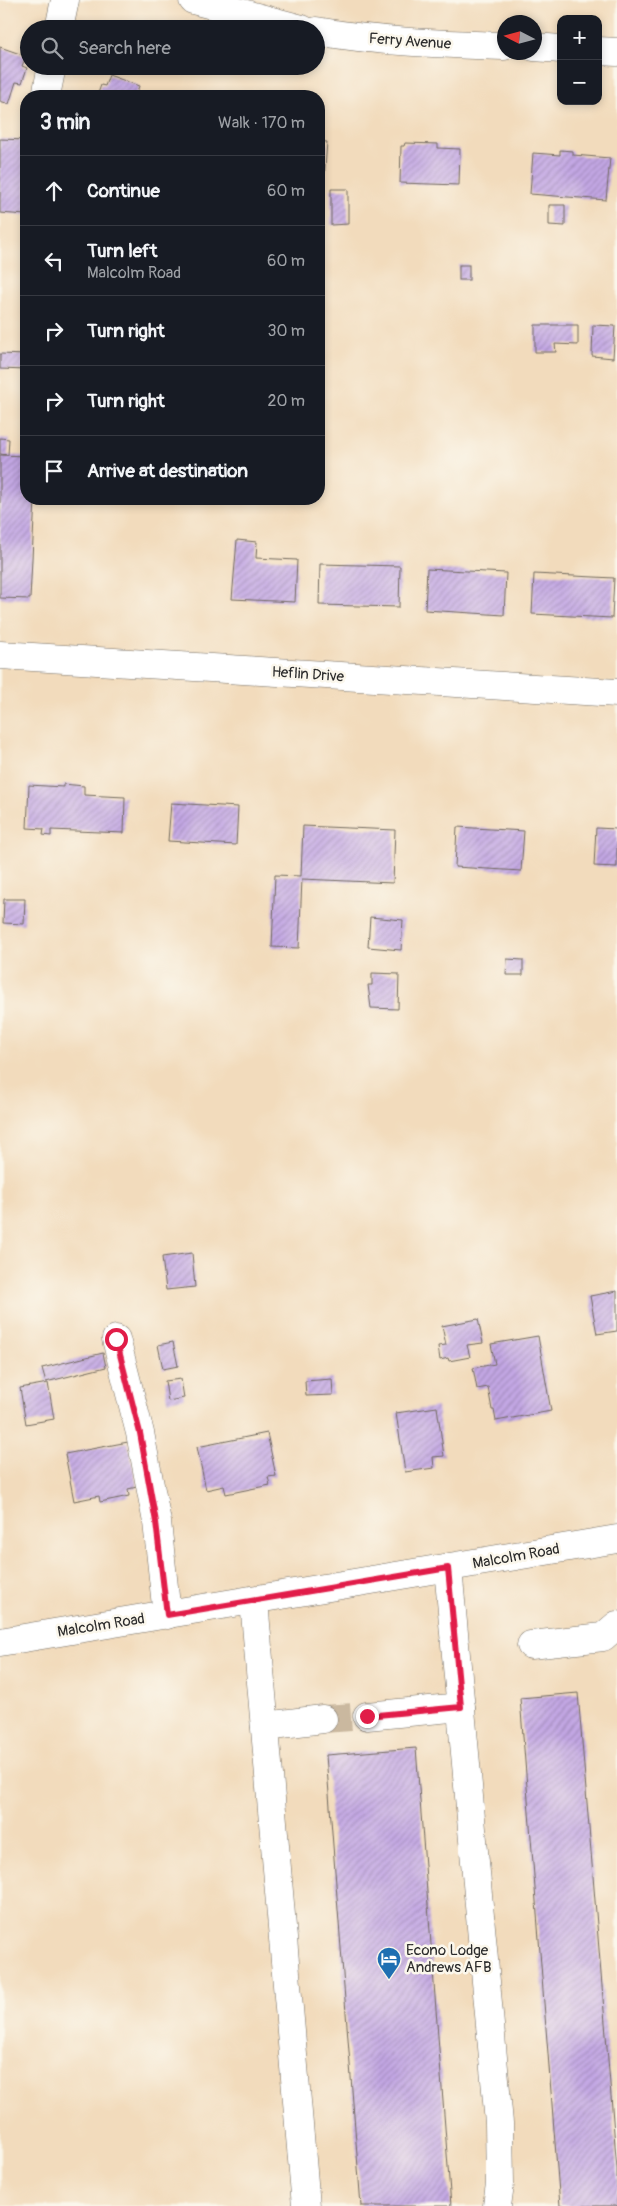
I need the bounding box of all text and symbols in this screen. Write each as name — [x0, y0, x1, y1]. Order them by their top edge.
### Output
north arrow — [497, 15, 542, 60]
map controls — [557, 15, 602, 105]
button: + — [557, 15, 602, 60]
search box — [20, 20, 325, 75]
street label: Ferry Avenue — [368, 29, 452, 54]
icon: search — [38, 34, 66, 62]
text: Search here — [78, 36, 171, 60]
button: − — [557, 60, 602, 105]
text: 3 min — [40, 109, 90, 136]
text: Walk · 170 m — [218, 113, 305, 133]
icon: ahead — [40, 177, 68, 205]
text: Continue — [87, 179, 160, 203]
text: 60 m — [267, 181, 305, 201]
text: Turn left — [87, 239, 157, 263]
icon: left — [40, 247, 68, 275]
text: 60 m — [267, 251, 305, 271]
text: Malcolm Road — [87, 263, 181, 283]
icon: right — [40, 317, 68, 345]
text: Turn right — [87, 319, 165, 343]
text: 30 m — [267, 321, 305, 341]
icon: right — [40, 387, 68, 415]
text: Turn right — [87, 389, 165, 413]
text: 20 m — [267, 391, 305, 411]
icon: arrive — [40, 457, 68, 485]
text: Arrive at destination — [87, 459, 248, 483]
street label: Heflin Drive — [271, 663, 345, 687]
route start — [105, 1328, 128, 1351]
street label: Malcolm Road — [471, 1539, 561, 1574]
street label: Malcolm Road — [56, 1609, 146, 1642]
route end — [356, 1705, 379, 1728]
place label: Econo Lodge Andrews AFB — [406, 1941, 491, 1977]
hotel icon: Econo Lodge Andrews AFB — [376, 1946, 402, 1980]

